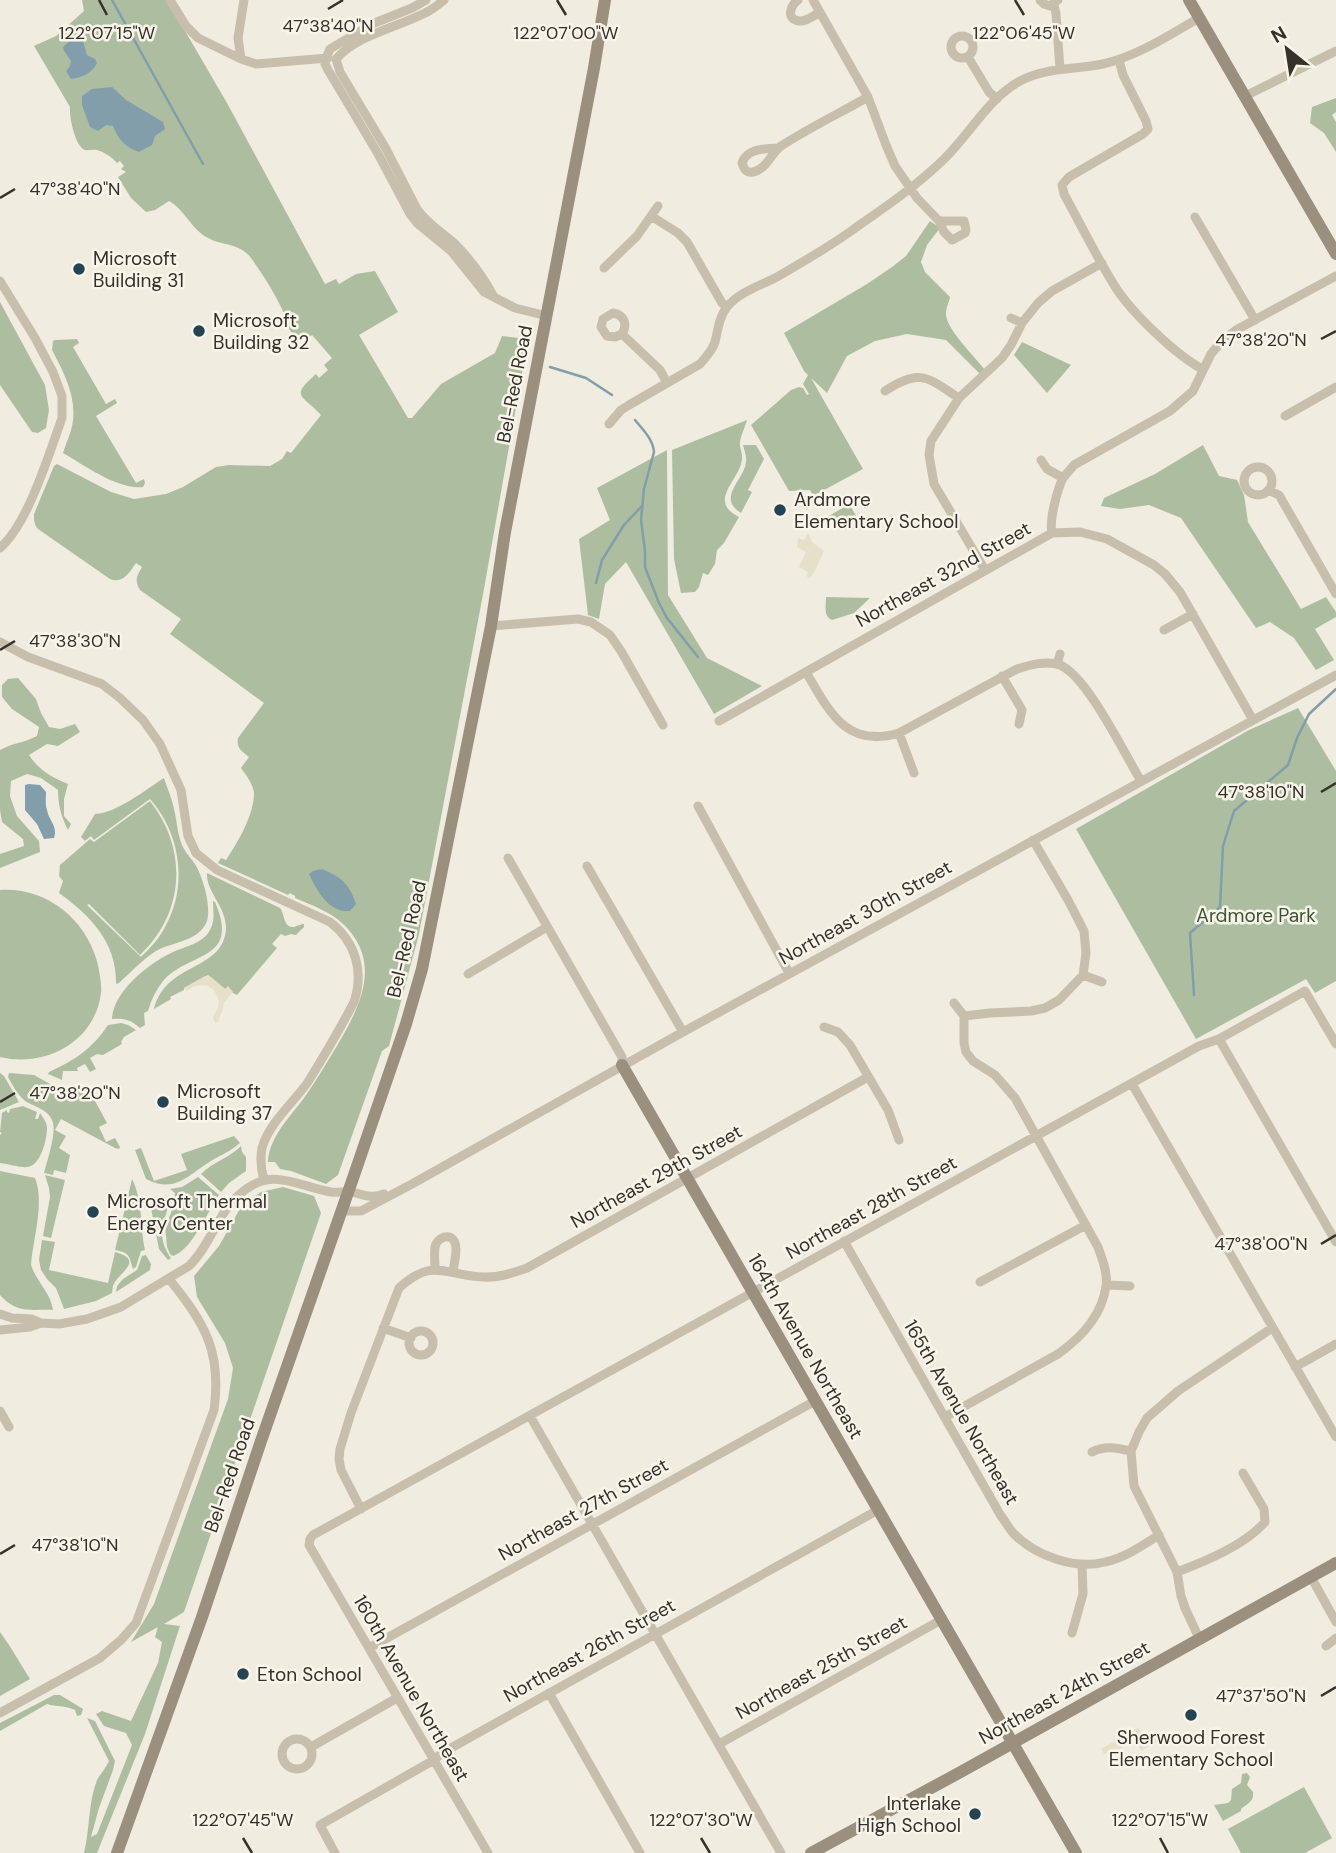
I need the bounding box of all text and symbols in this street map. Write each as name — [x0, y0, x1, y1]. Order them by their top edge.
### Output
text: 47°38'40"N — [282, 14, 374, 38]
north arrow — [1252, 14, 1322, 84]
text: N — [1266, 20, 1291, 49]
text: 122°07'15"W — [59, 21, 155, 45]
text: 122°07'00"W — [514, 21, 618, 45]
text: 122°06'45"W — [973, 21, 1075, 45]
text: 47°38'40"N — [29, 177, 121, 201]
place label: Microsoft Building 31 — [93, 246, 184, 293]
marker: Microsoft Building 31 — [71, 261, 87, 277]
place label: Microsoft Building 32 — [213, 308, 309, 355]
marker: Microsoft Building 32 — [191, 323, 207, 339]
street label: Bel-Red Road — [491, 323, 538, 445]
text: 47°38'20"N — [1215, 328, 1307, 352]
place label: Ardmore Elementary School — [794, 487, 958, 534]
marker: Ardmore Elementary School — [772, 502, 788, 518]
street label: Northeast 32nd Street — [851, 516, 1035, 633]
text: 47°38'30"N — [29, 629, 121, 653]
text: 47°38'10"N — [1218, 780, 1304, 804]
street label: Northeast 30th Street — [774, 854, 956, 970]
street label: Bel-Red Road — [381, 878, 432, 1000]
park label: Ardmore Park — [1196, 903, 1316, 928]
place label: Microsoft Building 37 — [177, 1079, 272, 1126]
text: 47°38'20"N — [29, 1081, 121, 1105]
marker: Microsoft Building 37 — [155, 1094, 171, 1110]
street label: Northeast 29th Street — [566, 1119, 746, 1234]
street label: Northeast 28th Street — [781, 1150, 961, 1265]
place label: Microsoft Thermal Energy Center — [107, 1189, 267, 1236]
marker: Microsoft Thermal Energy Center — [85, 1204, 101, 1220]
text: 47°38'00"N — [1214, 1232, 1308, 1256]
street label: 164th Avenue Northeast — [742, 1249, 869, 1443]
street label: 165th Avenue Northeast — [898, 1315, 1025, 1509]
street label: Bel-Red Road — [198, 1415, 261, 1536]
street label: Northeast 27th Street — [494, 1452, 673, 1567]
text: 47°38'10"N — [32, 1533, 118, 1557]
street label: 160th Avenue Northeast — [348, 1590, 475, 1786]
street label: Northeast 26th Street — [499, 1593, 680, 1708]
street label: Northeast 25th Street — [731, 1610, 911, 1725]
street label: Northeast 24th Street — [974, 1635, 1154, 1750]
place label: Eton School — [257, 1662, 362, 1687]
marker: Eton School — [235, 1666, 251, 1682]
text: 47°37'50"N — [1216, 1684, 1306, 1708]
marker: Sherwood Forest Elementary School — [1183, 1707, 1199, 1723]
place label: Sherwood Forest Elementary School — [1109, 1725, 1273, 1772]
place label: Interlake High School — [857, 1791, 961, 1838]
marker: Interlake High School — [967, 1806, 983, 1822]
text: 122°07'45"W — [193, 1808, 293, 1832]
text: 122°07'30"W — [649, 1808, 753, 1832]
text: 122°07'15"W — [1112, 1808, 1208, 1832]

